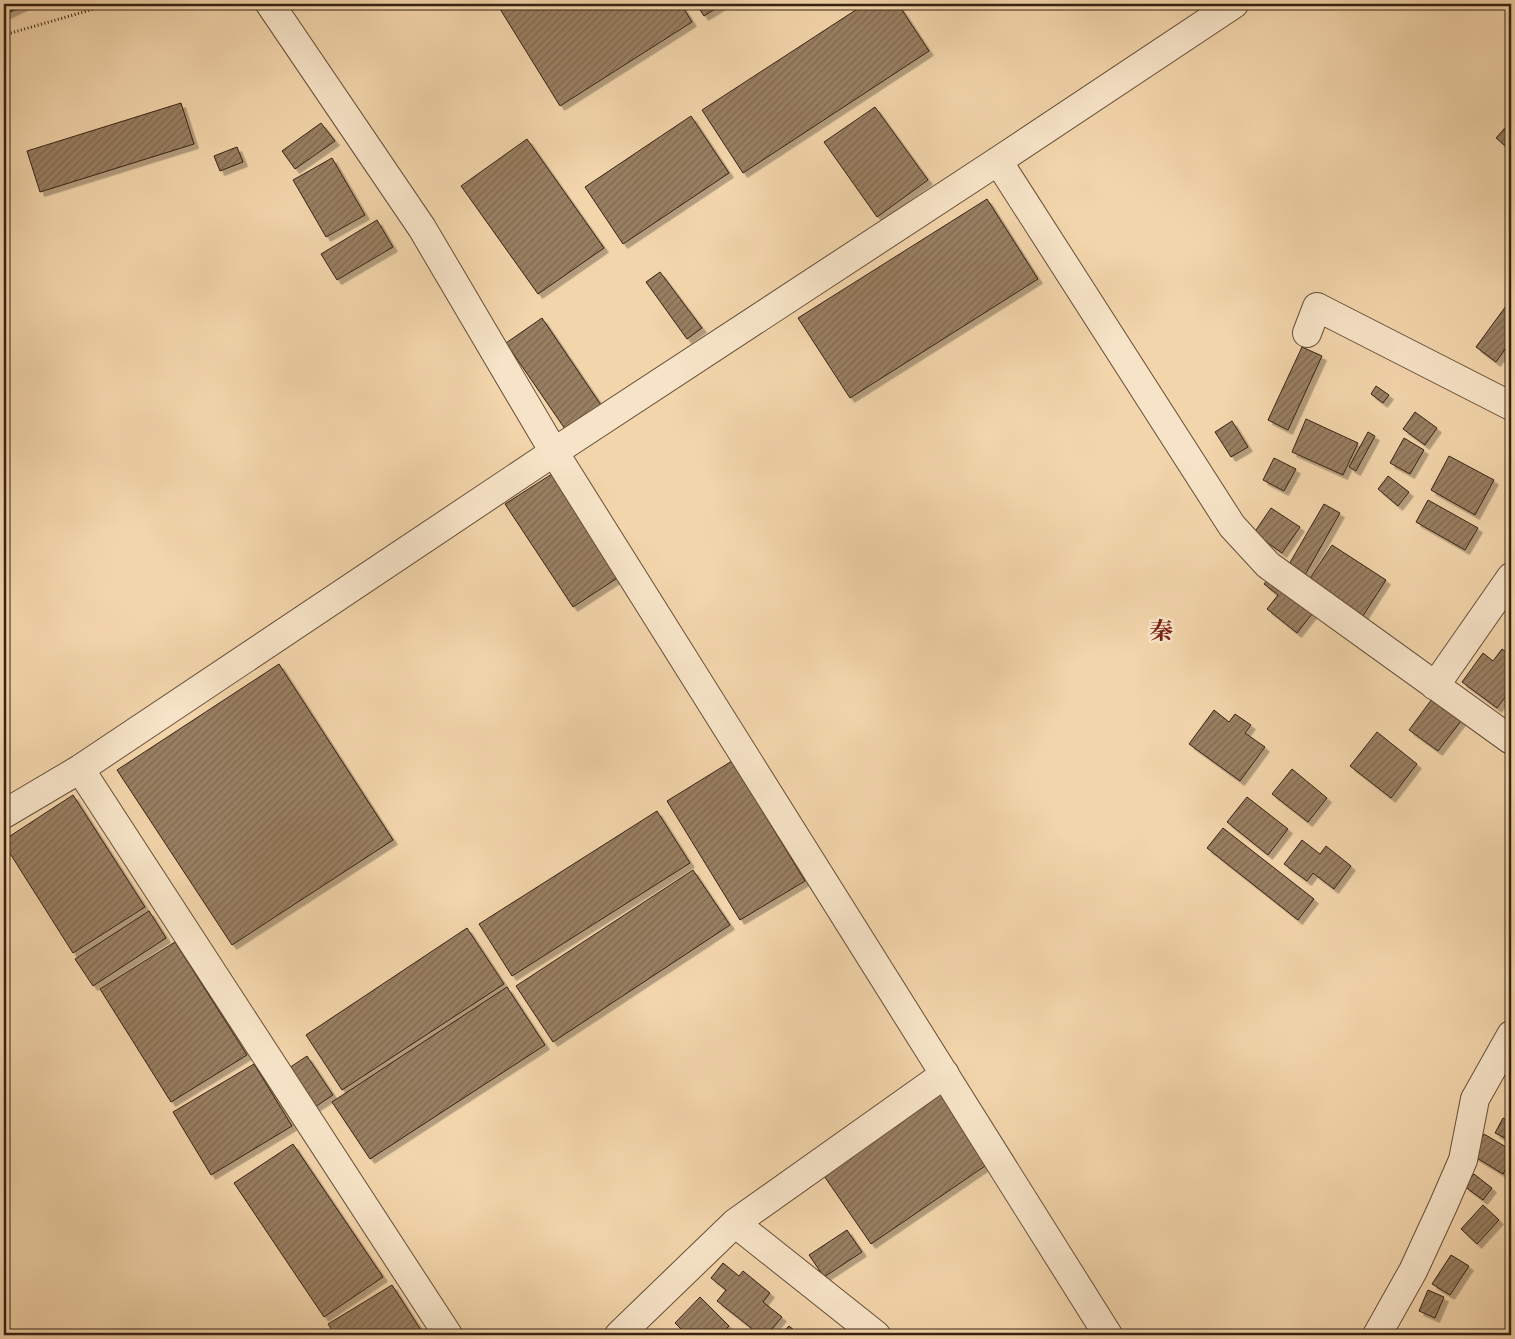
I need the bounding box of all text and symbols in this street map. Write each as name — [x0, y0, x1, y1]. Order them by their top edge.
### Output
district label: 秦 — [1149, 616, 1173, 647]

